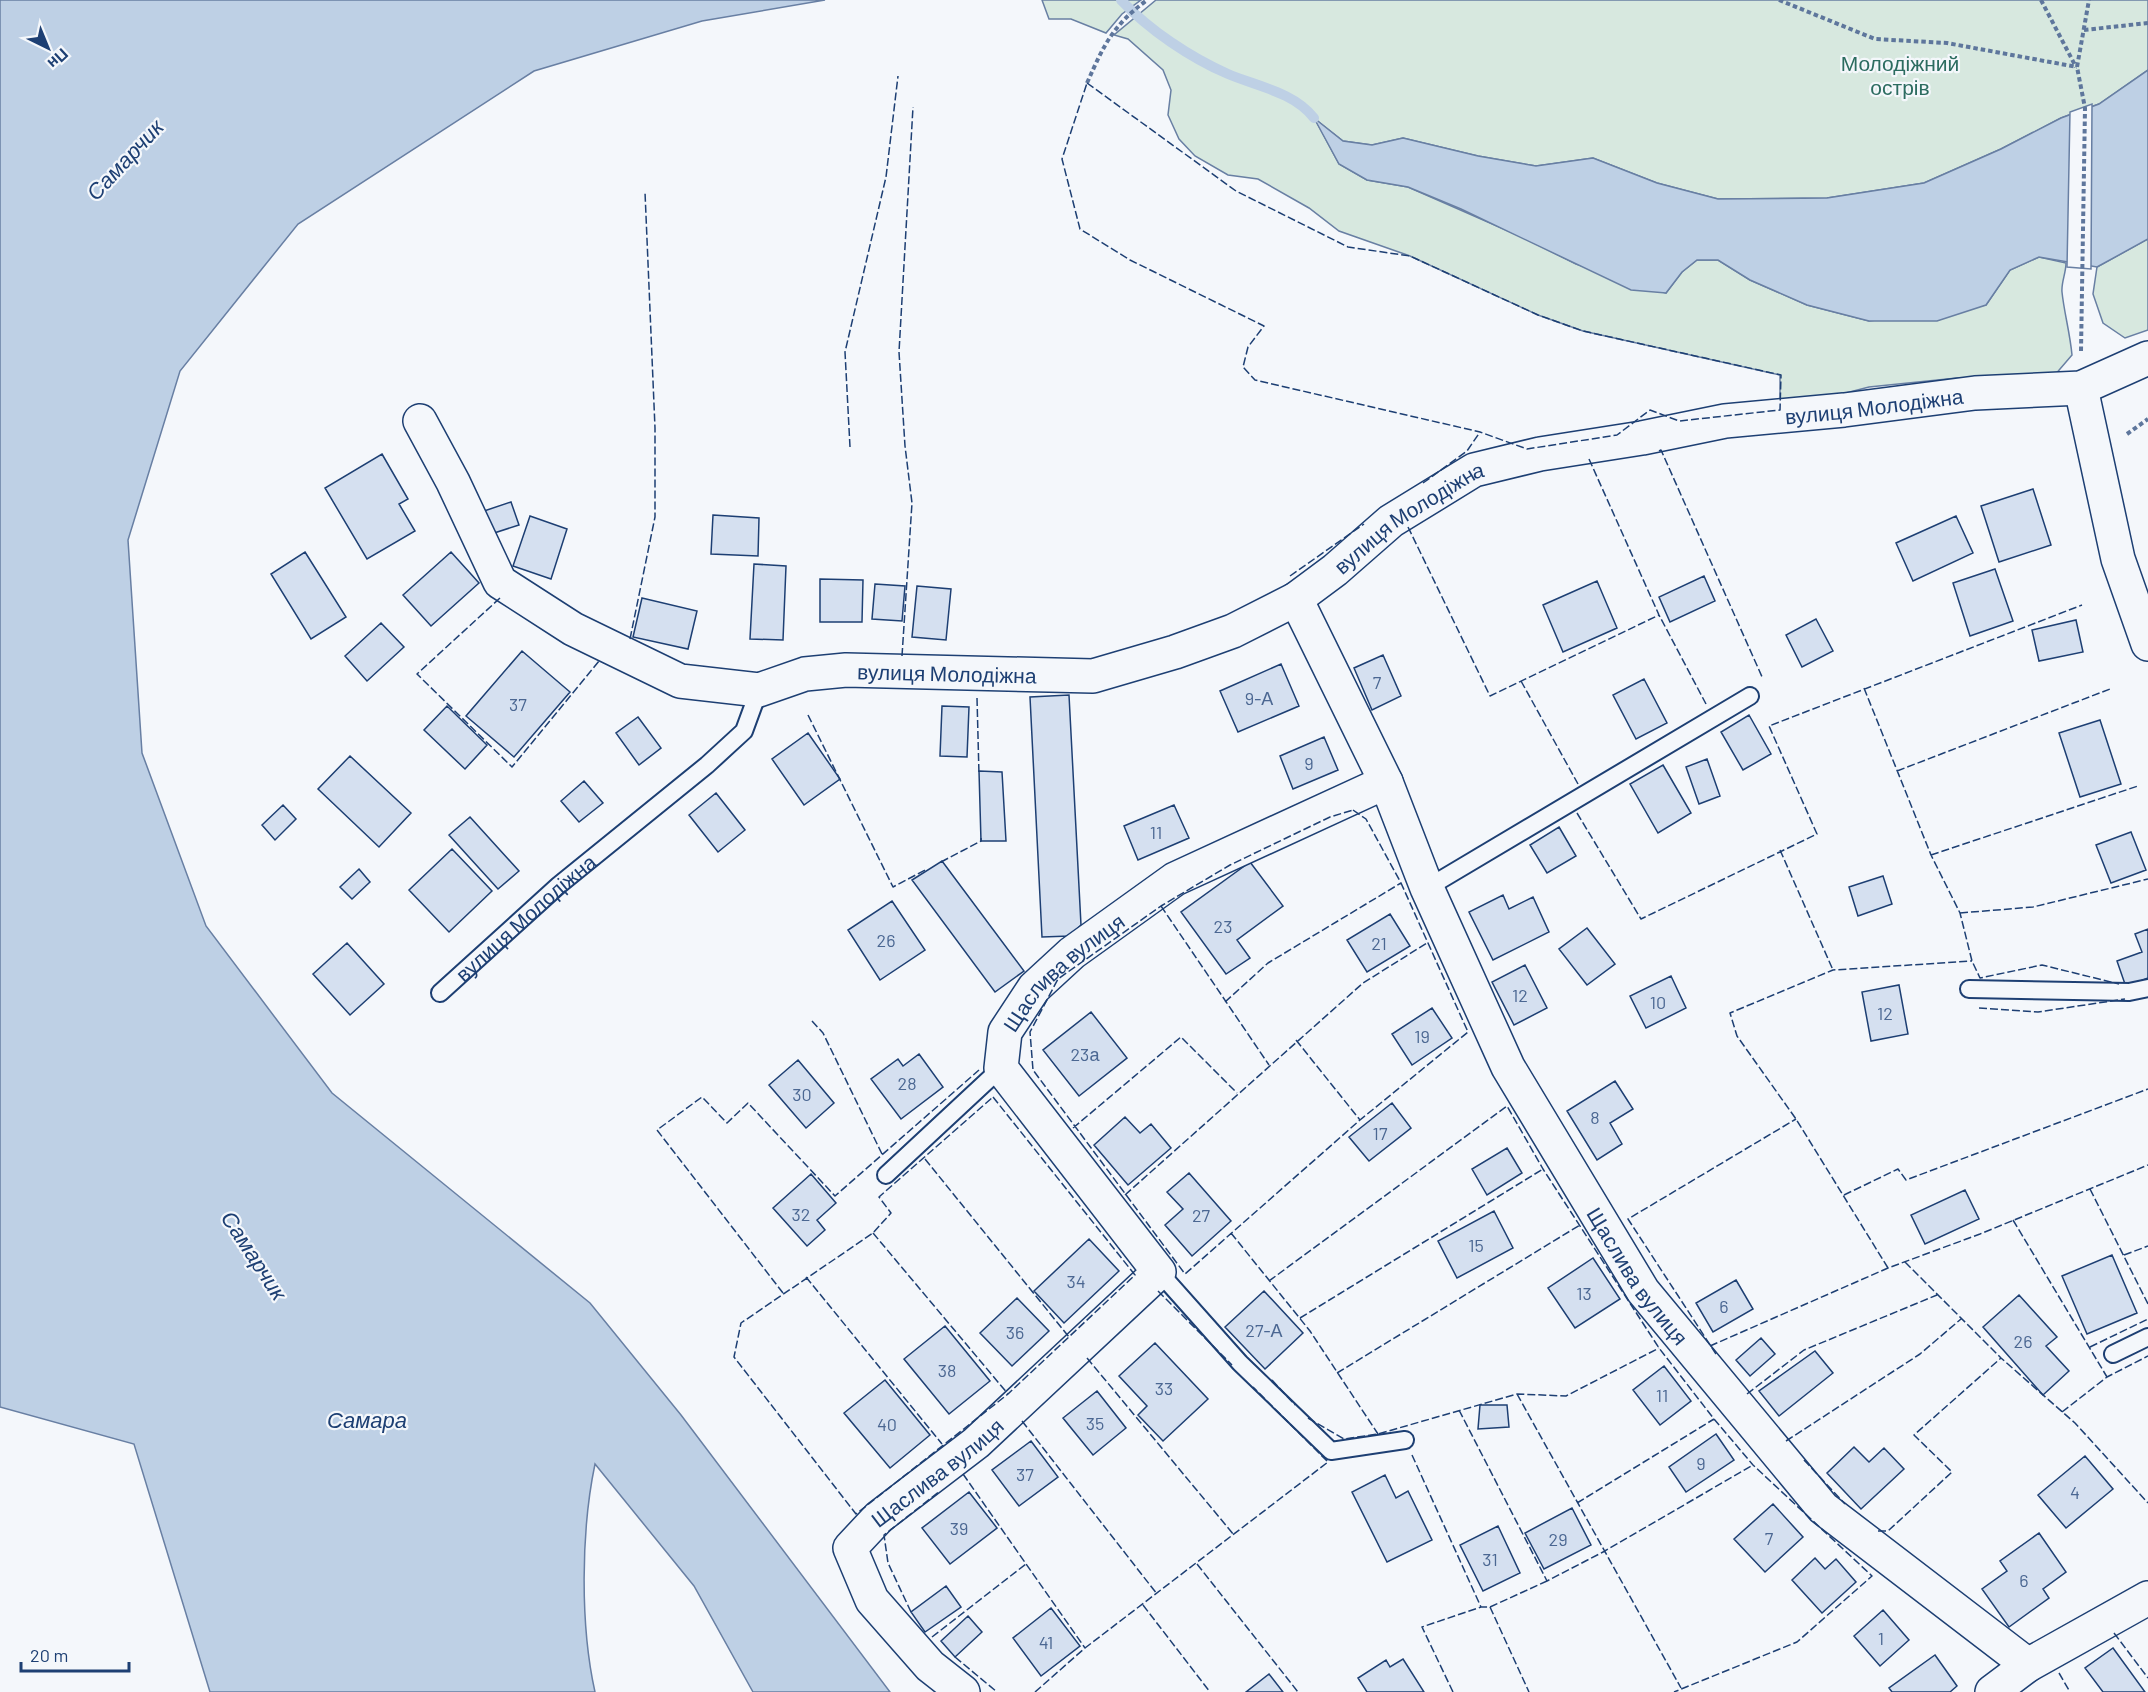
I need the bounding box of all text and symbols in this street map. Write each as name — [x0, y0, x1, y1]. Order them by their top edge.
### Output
north arrow — [18, 18, 78, 78]
text: Пн — [44, 45, 73, 74]
park label: Молодіжний острів — [1841, 50, 1959, 99]
water label: Самарчик — [80, 112, 170, 205]
street label: вулиця Молодіжна — [1784, 382, 1965, 428]
street label: вулиця Молодіжна — [1328, 456, 1486, 578]
street label: вулиця Молодіжна — [857, 658, 1037, 687]
house number: 7 — [1373, 671, 1382, 693]
house number: 9-А — [1245, 687, 1273, 709]
house number: 37 — [509, 693, 527, 715]
house number: 9 — [1304, 752, 1314, 774]
house number: 11 — [1150, 821, 1162, 843]
street label: вулиця Молодіжна — [450, 848, 600, 986]
street label: Щаслива вулиця — [997, 907, 1129, 1036]
house number: 23 — [1214, 915, 1232, 937]
house number: 26 — [877, 929, 895, 951]
house number: 21 — [1371, 932, 1387, 954]
house number: 12 — [1512, 984, 1528, 1006]
house number: 10 — [1650, 991, 1666, 1013]
house number: 12 — [1877, 1002, 1893, 1024]
house number: 19 — [1414, 1025, 1430, 1047]
house number: 23а — [1071, 1043, 1100, 1065]
house number: 28 — [897, 1072, 917, 1094]
house number: 30 — [792, 1083, 812, 1105]
house number: 8 — [1590, 1106, 1600, 1128]
house number: 17 — [1373, 1122, 1388, 1144]
street label: Щаслива вулиця — [1583, 1202, 1694, 1349]
house number: 32 — [792, 1203, 810, 1225]
house number: 27 — [1192, 1204, 1211, 1226]
water label: Самарчик — [216, 1206, 294, 1306]
house number: 15 — [1468, 1234, 1484, 1256]
house number: 34 — [1066, 1270, 1086, 1292]
house number: 13 — [1576, 1282, 1592, 1304]
house number: 6 — [1719, 1295, 1729, 1317]
house number: 27-А — [1245, 1319, 1283, 1341]
house number: 36 — [1006, 1321, 1024, 1343]
house number: 26 — [2014, 1330, 2032, 1352]
house number: 38 — [938, 1359, 956, 1381]
house number: 33 — [1155, 1377, 1173, 1399]
house number: 11 — [1656, 1384, 1668, 1406]
water label: Самара — [327, 1406, 407, 1433]
street label: Щаслива вулиця — [866, 1412, 1008, 1531]
house number: 35 — [1086, 1412, 1104, 1434]
house number: 40 — [877, 1413, 897, 1435]
house number: 9 — [1696, 1452, 1706, 1474]
house number: 37 — [1016, 1463, 1034, 1485]
house number: 4 — [2070, 1481, 2080, 1503]
house number: 39 — [950, 1517, 968, 1539]
house number: 7 — [1765, 1527, 1774, 1549]
house number: 29 — [1548, 1528, 1568, 1550]
house number: 31 — [1482, 1548, 1498, 1570]
house number: 6 — [2019, 1569, 2029, 1591]
house number: 1 — [1878, 1627, 1884, 1649]
house number: 41 — [1039, 1631, 1053, 1653]
scale bar — [21, 1635, 129, 1673]
text: 20 m — [30, 1644, 68, 1666]

